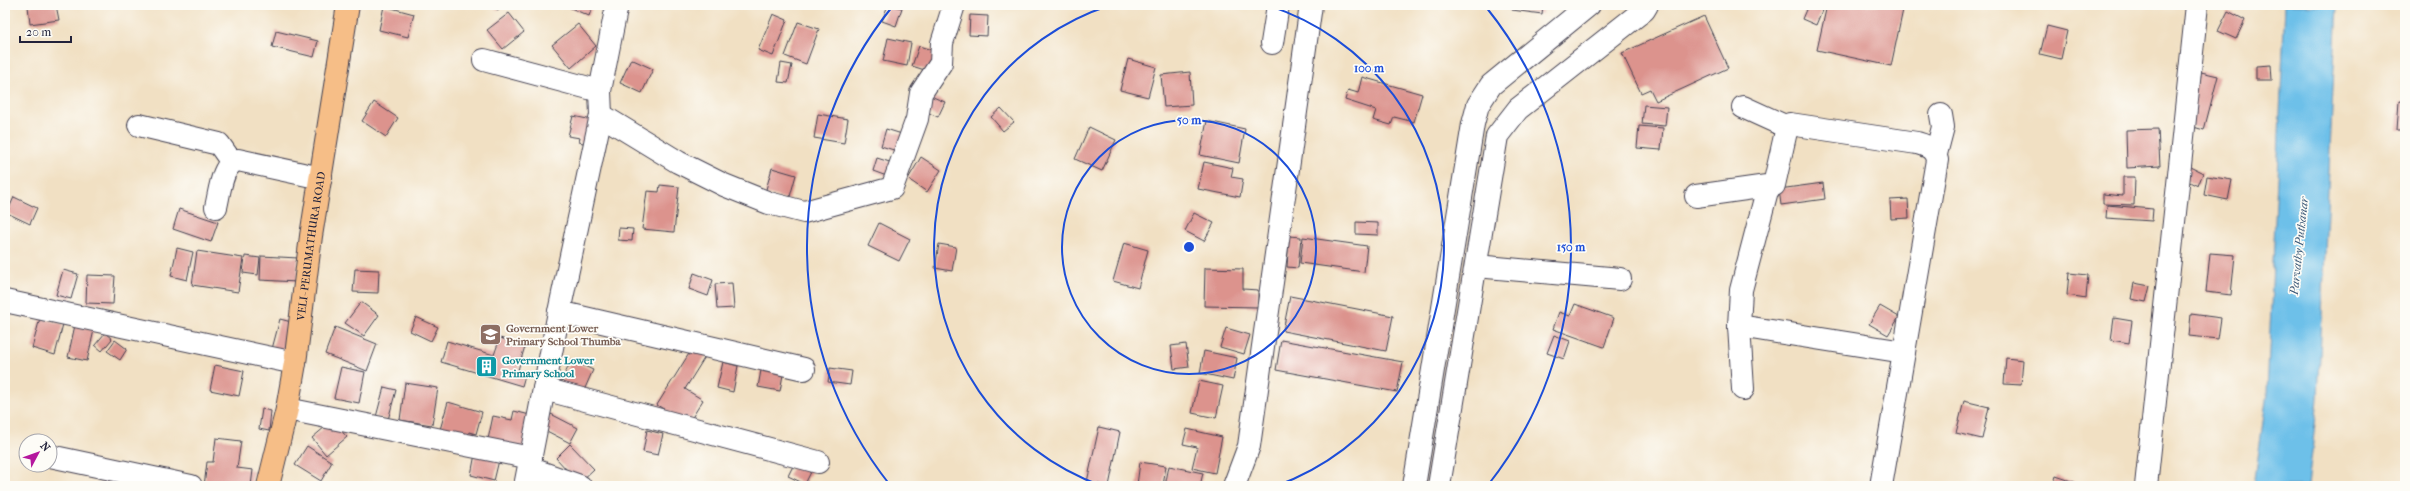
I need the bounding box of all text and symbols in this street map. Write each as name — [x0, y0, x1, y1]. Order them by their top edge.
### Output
scale bar — [20, 18, 71, 44]
text: 20 m — [26, 25, 51, 39]
text: 100 m — [1354, 61, 1385, 75]
text: 50 m — [1177, 113, 1202, 127]
street label: VELI- PERUMATHURA ROAD — [294, 171, 328, 322]
water label: Parvathy Puthanar — [2287, 195, 2311, 297]
centre of rings — [1182, 240, 1196, 254]
text: 150 m — [1557, 240, 1586, 254]
school or university icon: Government Lower Primary School Thumba — [478, 321, 504, 347]
place label: Government Lower Primary School Thumba — [506, 322, 622, 348]
building icon: Government Lower Primary School — [473, 353, 499, 379]
place label: Government Lower Primary School — [502, 354, 595, 380]
north arrow — [18, 433, 58, 473]
text: N — [38, 439, 53, 455]

